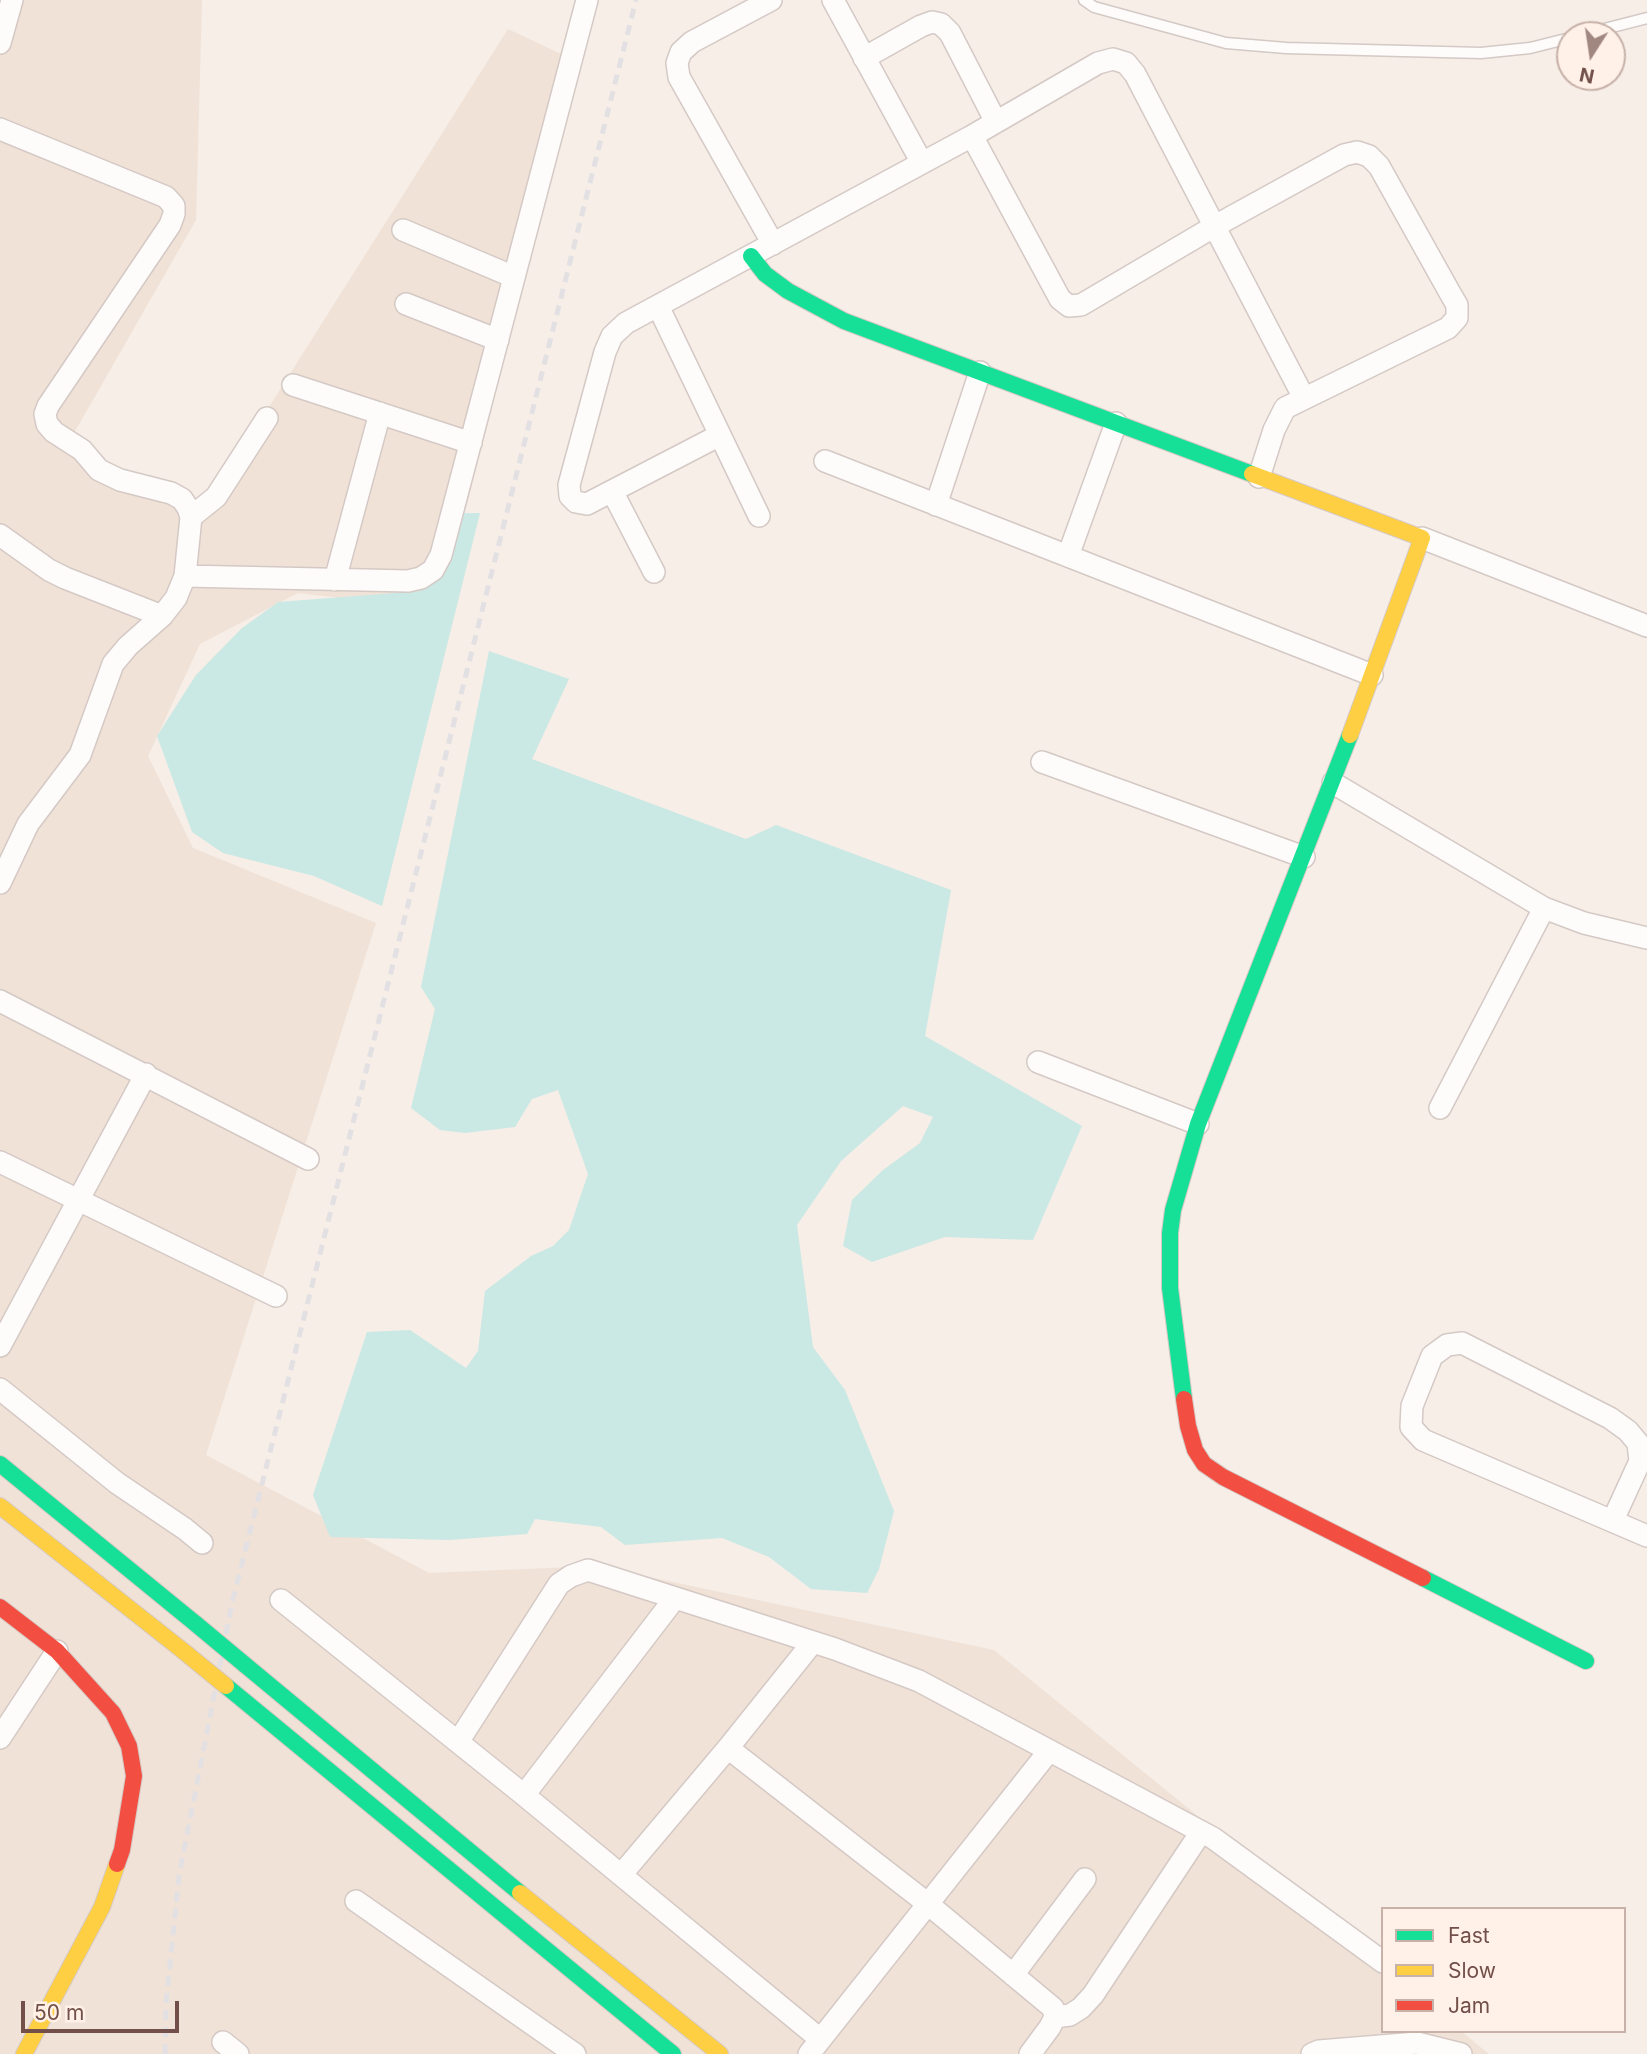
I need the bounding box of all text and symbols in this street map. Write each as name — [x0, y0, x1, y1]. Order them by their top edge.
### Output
north arrow — [1556, 21, 1626, 91]
text: N — [1577, 62, 1596, 88]
legend — [1381, 1907, 1626, 2033]
text: Fast — [1448, 1923, 1490, 1948]
text: Slow — [1448, 1958, 1496, 1983]
scale bar — [24, 1988, 182, 2032]
text: Jam — [1448, 1993, 1490, 2018]
text: 50 m — [34, 2000, 84, 2025]

